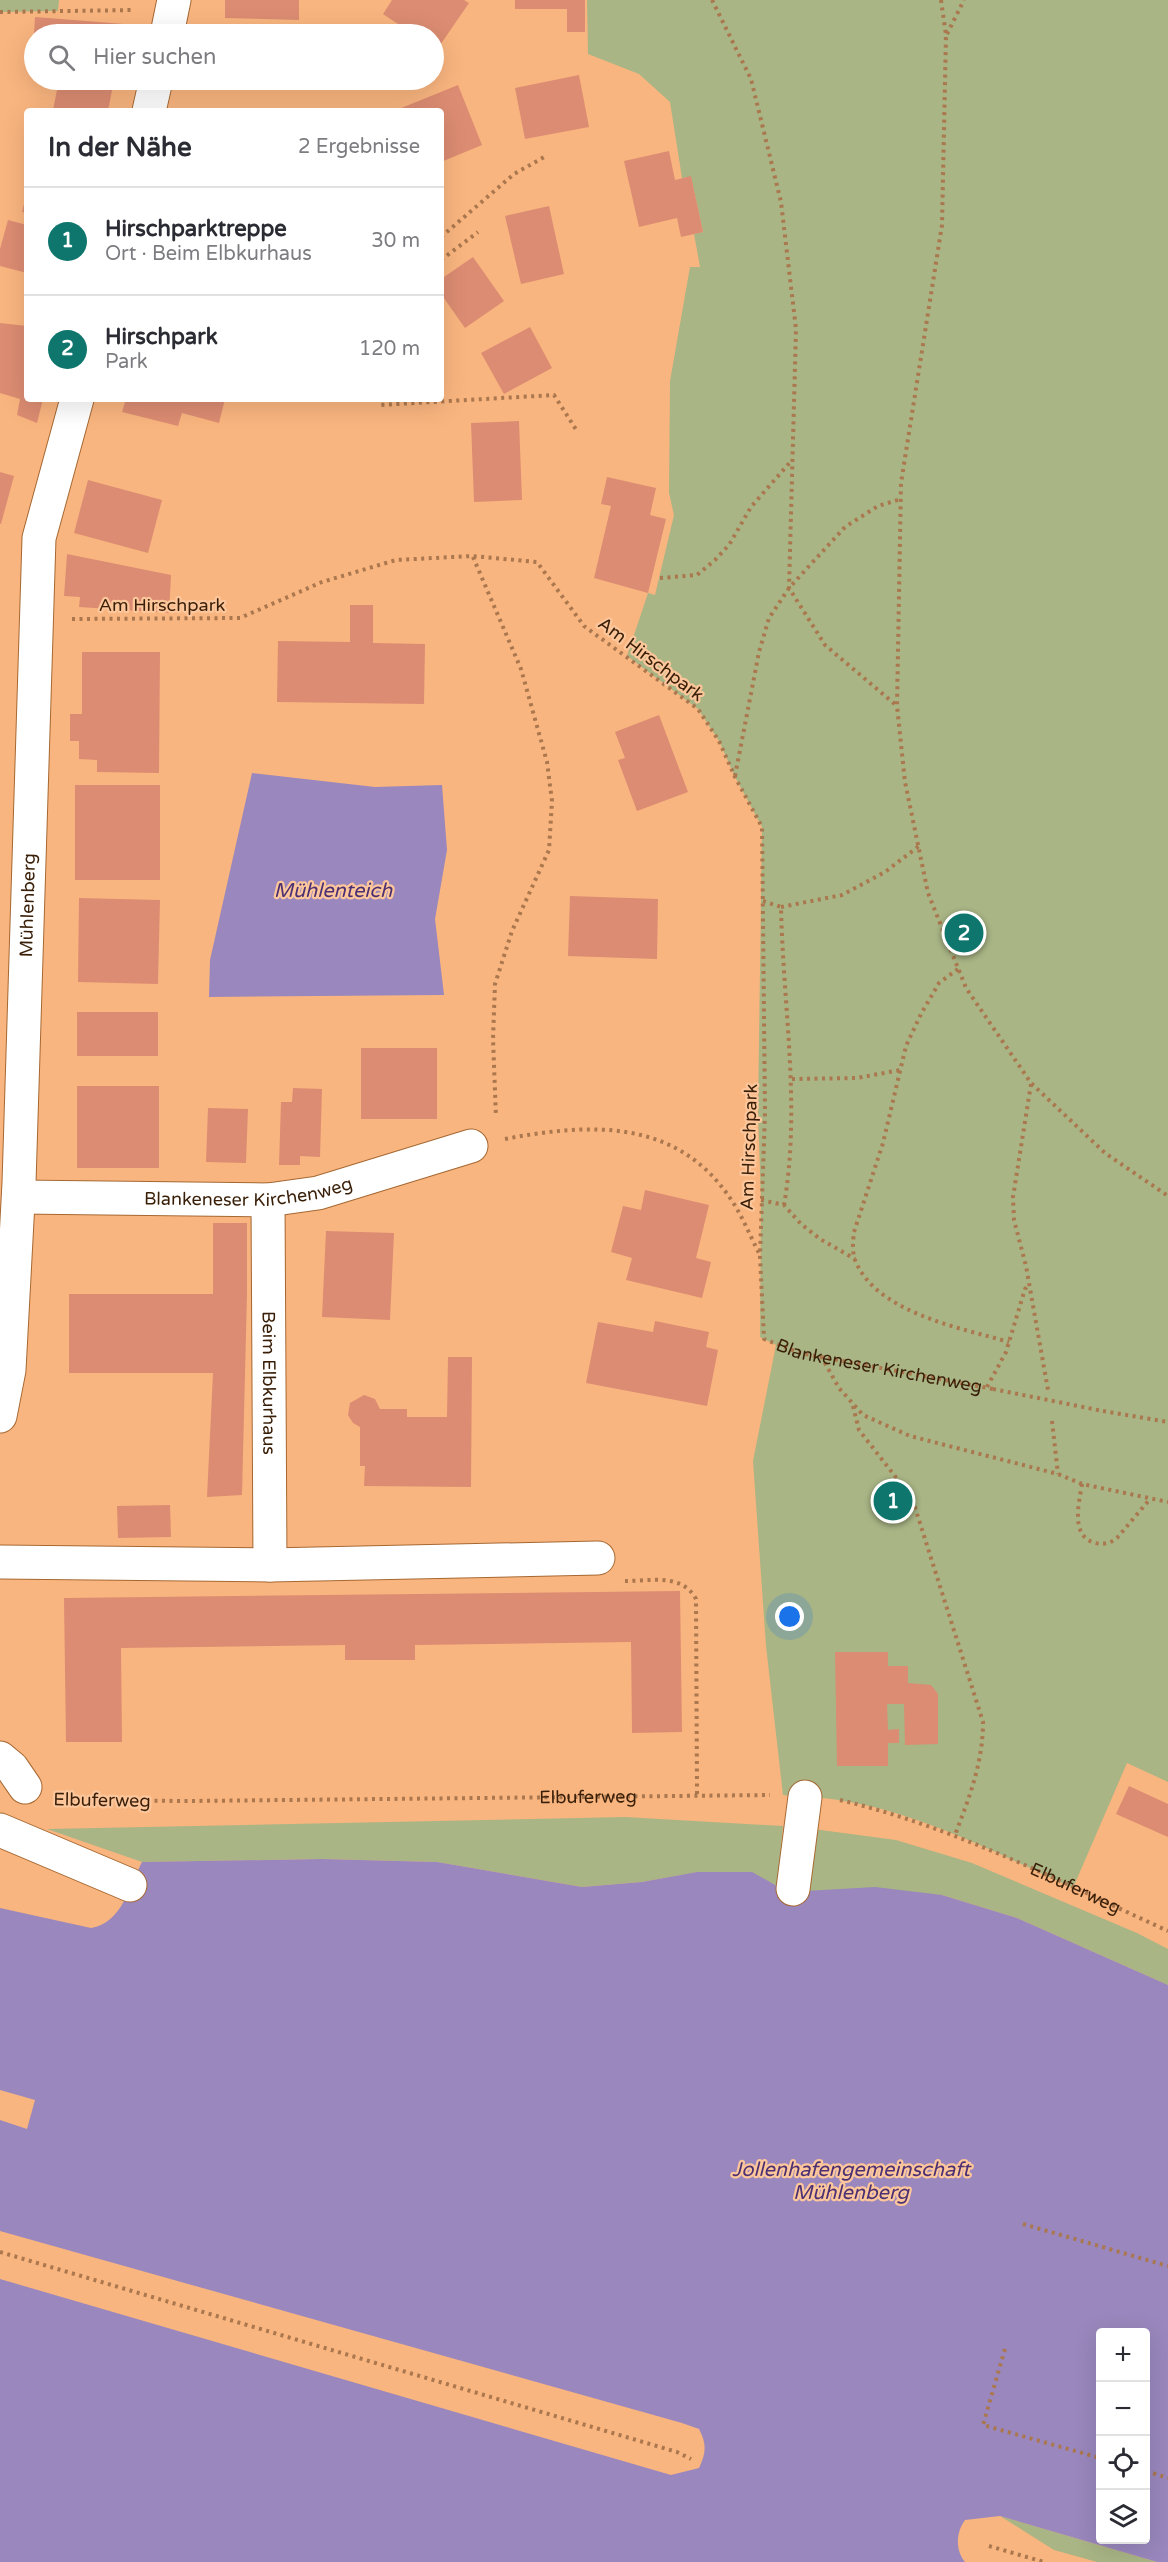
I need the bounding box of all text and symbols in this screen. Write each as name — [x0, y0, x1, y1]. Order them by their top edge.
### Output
search box — [24, 24, 444, 90]
icon: search — [45, 41, 78, 74]
text: Hier suchen — [93, 44, 216, 70]
text: In der Nähe — [48, 132, 192, 163]
text: 2 Ergebnisse — [298, 135, 420, 159]
text: Hirschparktreppe — [105, 216, 287, 242]
text: 1 — [61, 229, 74, 253]
text: 30 m — [371, 229, 420, 253]
text: Ort · Beim Elbkurhaus — [105, 242, 312, 266]
text: Hirschpark — [105, 324, 218, 350]
text: 2 — [61, 337, 74, 361]
text: 120 m — [359, 337, 420, 361]
text: Park — [105, 350, 148, 374]
street label: Am Hirschpark — [99, 594, 226, 616]
street label: Am Hirschpark — [594, 612, 708, 706]
street label: Mühlenberg — [15, 853, 40, 958]
water label: Mühlenteich — [274, 879, 393, 903]
pin: 2 — [944, 910, 984, 956]
street label: Am Hirschpark — [736, 1083, 762, 1211]
street label: Blankeneser Kirchenweg — [144, 1172, 355, 1211]
street label: Beim Elbkurhaus — [258, 1311, 280, 1455]
street label: Blankeneser Kirchenweg — [773, 1334, 984, 1398]
pin: 1 — [874, 1478, 912, 1524]
your location — [775, 1602, 804, 1631]
street label: Elbuferweg — [539, 1785, 637, 1808]
street label: Elbuferweg — [53, 1788, 151, 1812]
street label: Elbuferweg — [1027, 1858, 1125, 1919]
water label: Jollenhafengemeinschaft Mühlenberg — [732, 2158, 972, 2205]
map controls — [1096, 2328, 1150, 2544]
button: + — [1096, 2328, 1150, 2382]
button: − — [1096, 2382, 1150, 2436]
button: locate — [1096, 2436, 1150, 2490]
button: layers — [1096, 2490, 1150, 2544]

